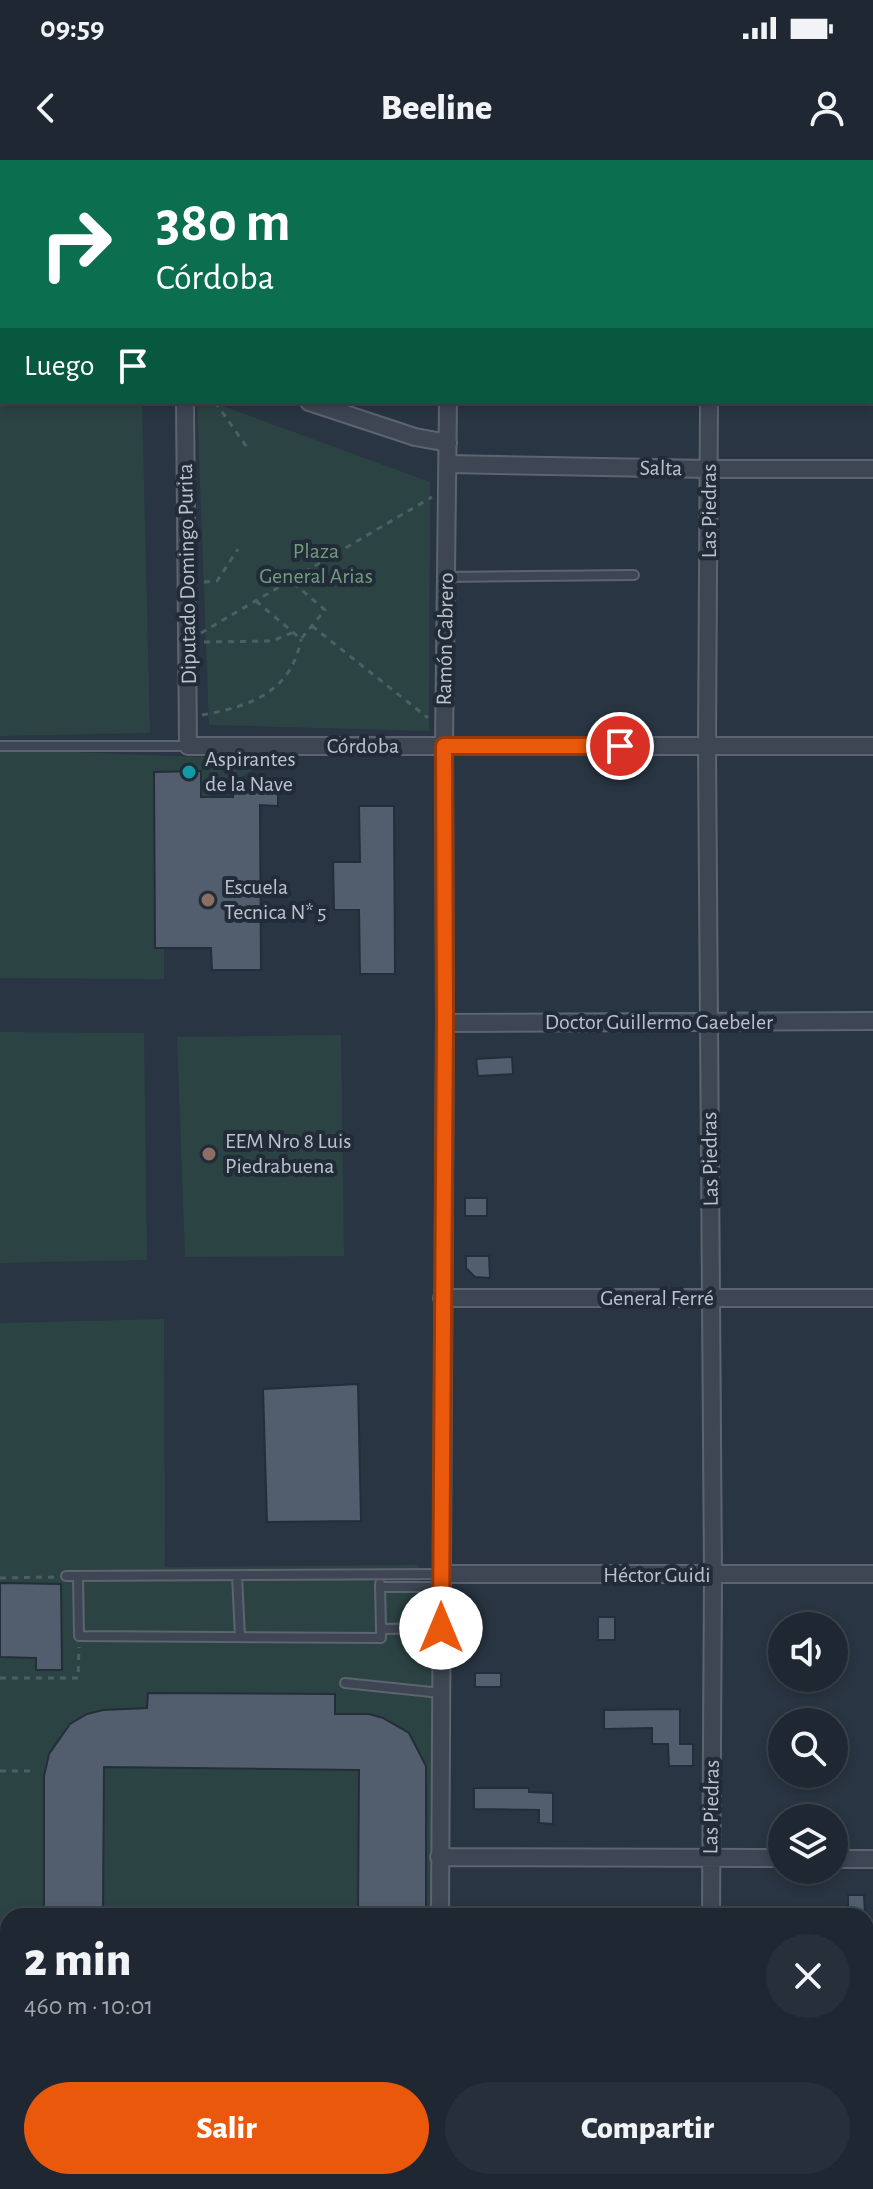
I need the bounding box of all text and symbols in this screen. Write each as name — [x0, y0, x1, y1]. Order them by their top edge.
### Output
text: 09:59 — [40, 13, 104, 43]
icon: back — [24, 86, 68, 130]
icon: person — [805, 86, 849, 130]
text: Beeline — [381, 90, 492, 126]
icon: right — [24, 192, 128, 296]
text: 380 m — [156, 195, 291, 251]
text: Córdoba — [156, 260, 274, 296]
icon: arrive — [111, 344, 155, 388]
text: Luego — [24, 351, 95, 381]
street label: Salta — [639, 457, 683, 479]
street label: Diputado Domingo Purita — [174, 463, 200, 685]
street label: Las Piedras — [698, 464, 720, 558]
park label: Plaza General Arias — [259, 540, 373, 587]
street label: Ramón Cabrero — [433, 572, 457, 706]
pin — [586, 712, 654, 780]
icon: arrive — [598, 724, 642, 768]
street label: Córdoba — [327, 735, 399, 757]
place label: Aspirantes de la Nave — [205, 748, 296, 795]
marker: Aspirantes de la Nave — [180, 763, 198, 781]
place label: Escuela Tecnica N* 5 — [224, 876, 327, 923]
marker: Escuela Tecnica N* 5 — [199, 891, 217, 909]
street label: Doctor Guillermo Gaebeler — [545, 1011, 773, 1033]
street label: Las Piedras — [698, 1112, 722, 1206]
place label: EEM Nro 8 Luis Piedrabuena — [225, 1130, 351, 1177]
marker: EEM Nro 8 Luis Piedrabuena — [200, 1145, 218, 1163]
street label: General Ferré — [600, 1287, 714, 1309]
street label: Héctor Guidi — [603, 1564, 711, 1586]
position arrow — [399, 1586, 483, 1670]
map controls — [768, 1612, 848, 1884]
button: sound — [768, 1612, 848, 1692]
button: search — [768, 1708, 848, 1788]
street label: Las Piedras — [699, 1760, 723, 1854]
button: layers — [768, 1804, 848, 1884]
button: close — [766, 1934, 850, 2018]
text: 2 min — [24, 1937, 132, 1985]
text: 460 m · 10:01 — [24, 1993, 153, 2019]
button: Salir — [24, 2082, 429, 2174]
button: Compartir — [445, 2082, 850, 2174]

